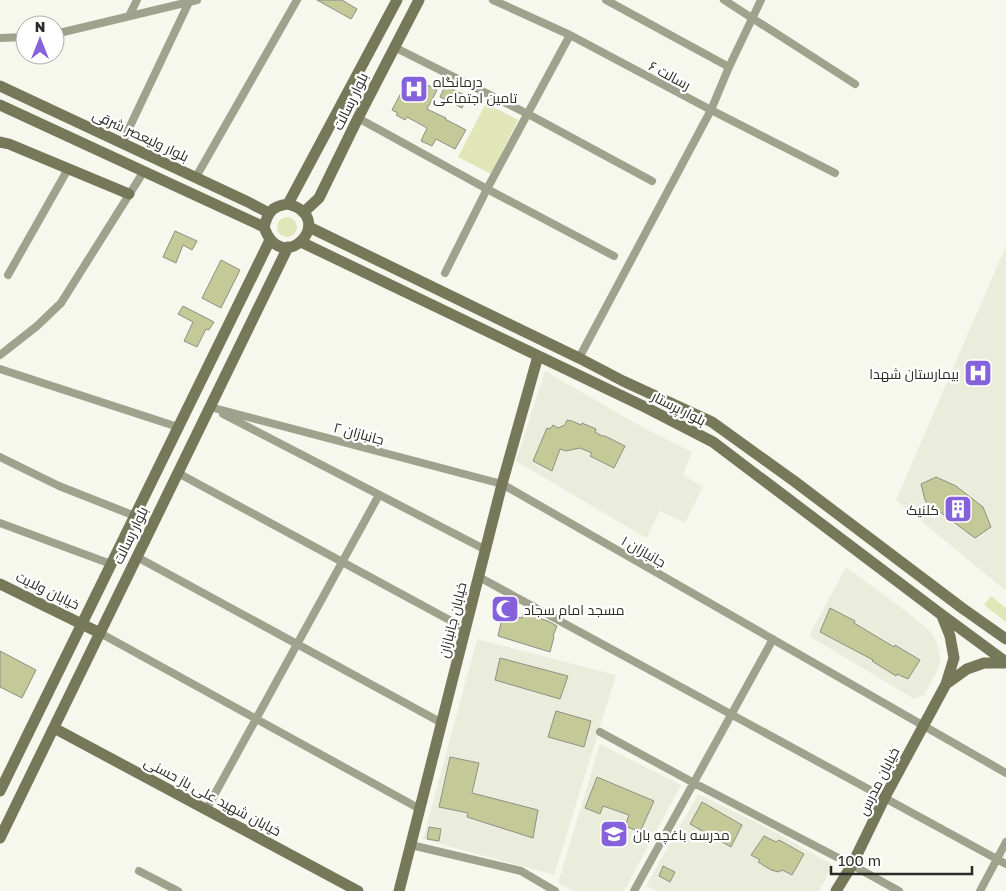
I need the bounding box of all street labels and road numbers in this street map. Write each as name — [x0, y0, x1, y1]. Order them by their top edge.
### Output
street label: رسالت ۶ — [646, 57, 694, 93]
street label: بلوار رسالت — [329, 70, 371, 132]
street label: بلوار ولیعصر شرقی — [90, 105, 192, 165]
street label: بلوار پرستار — [647, 387, 709, 431]
street label: جانبازان ۲ — [332, 418, 386, 448]
street label: بلوار رسالت — [109, 504, 151, 566]
street label: جانبازان ۱ — [619, 532, 669, 570]
street label: خیابان ولایت — [13, 567, 83, 613]
street label: خیابان جانبازان — [434, 580, 470, 660]
street label: خیابان مدرس — [854, 744, 902, 818]
street label: خیابان شهید علی باز حسنی — [142, 753, 284, 839]

